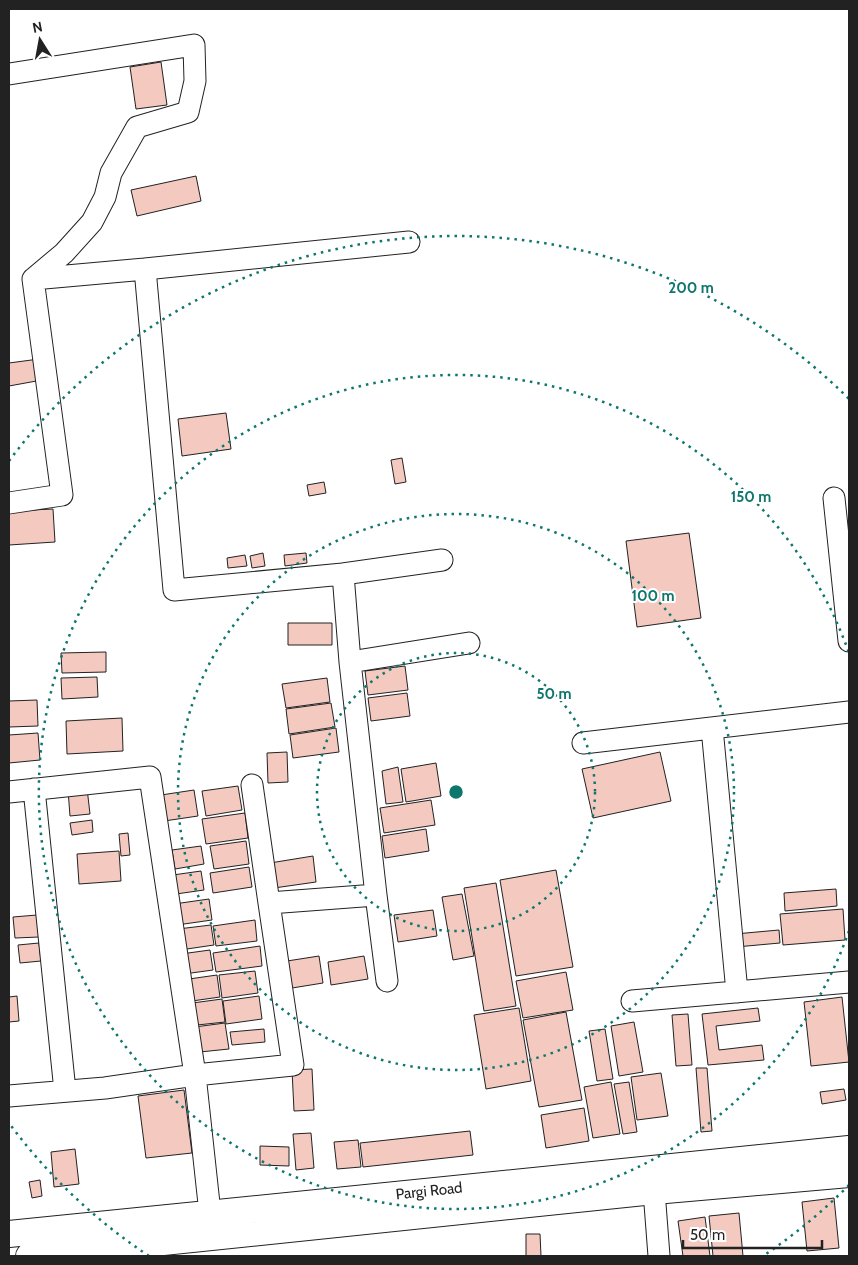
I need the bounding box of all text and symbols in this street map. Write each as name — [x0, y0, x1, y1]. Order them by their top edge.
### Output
north arrow — [15, 15, 65, 65]
text: N — [31, 17, 44, 37]
text: 200 m — [668, 279, 714, 297]
text: 150 m — [731, 488, 771, 506]
text: 100 m — [631, 587, 675, 605]
text: 50 m — [536, 685, 572, 703]
centre of rings — [447, 783, 465, 801]
street label: Pargi Road — [395, 1179, 463, 1203]
scale bar — [683, 1218, 822, 1250]
text: 50 m — [690, 1226, 725, 1244]

